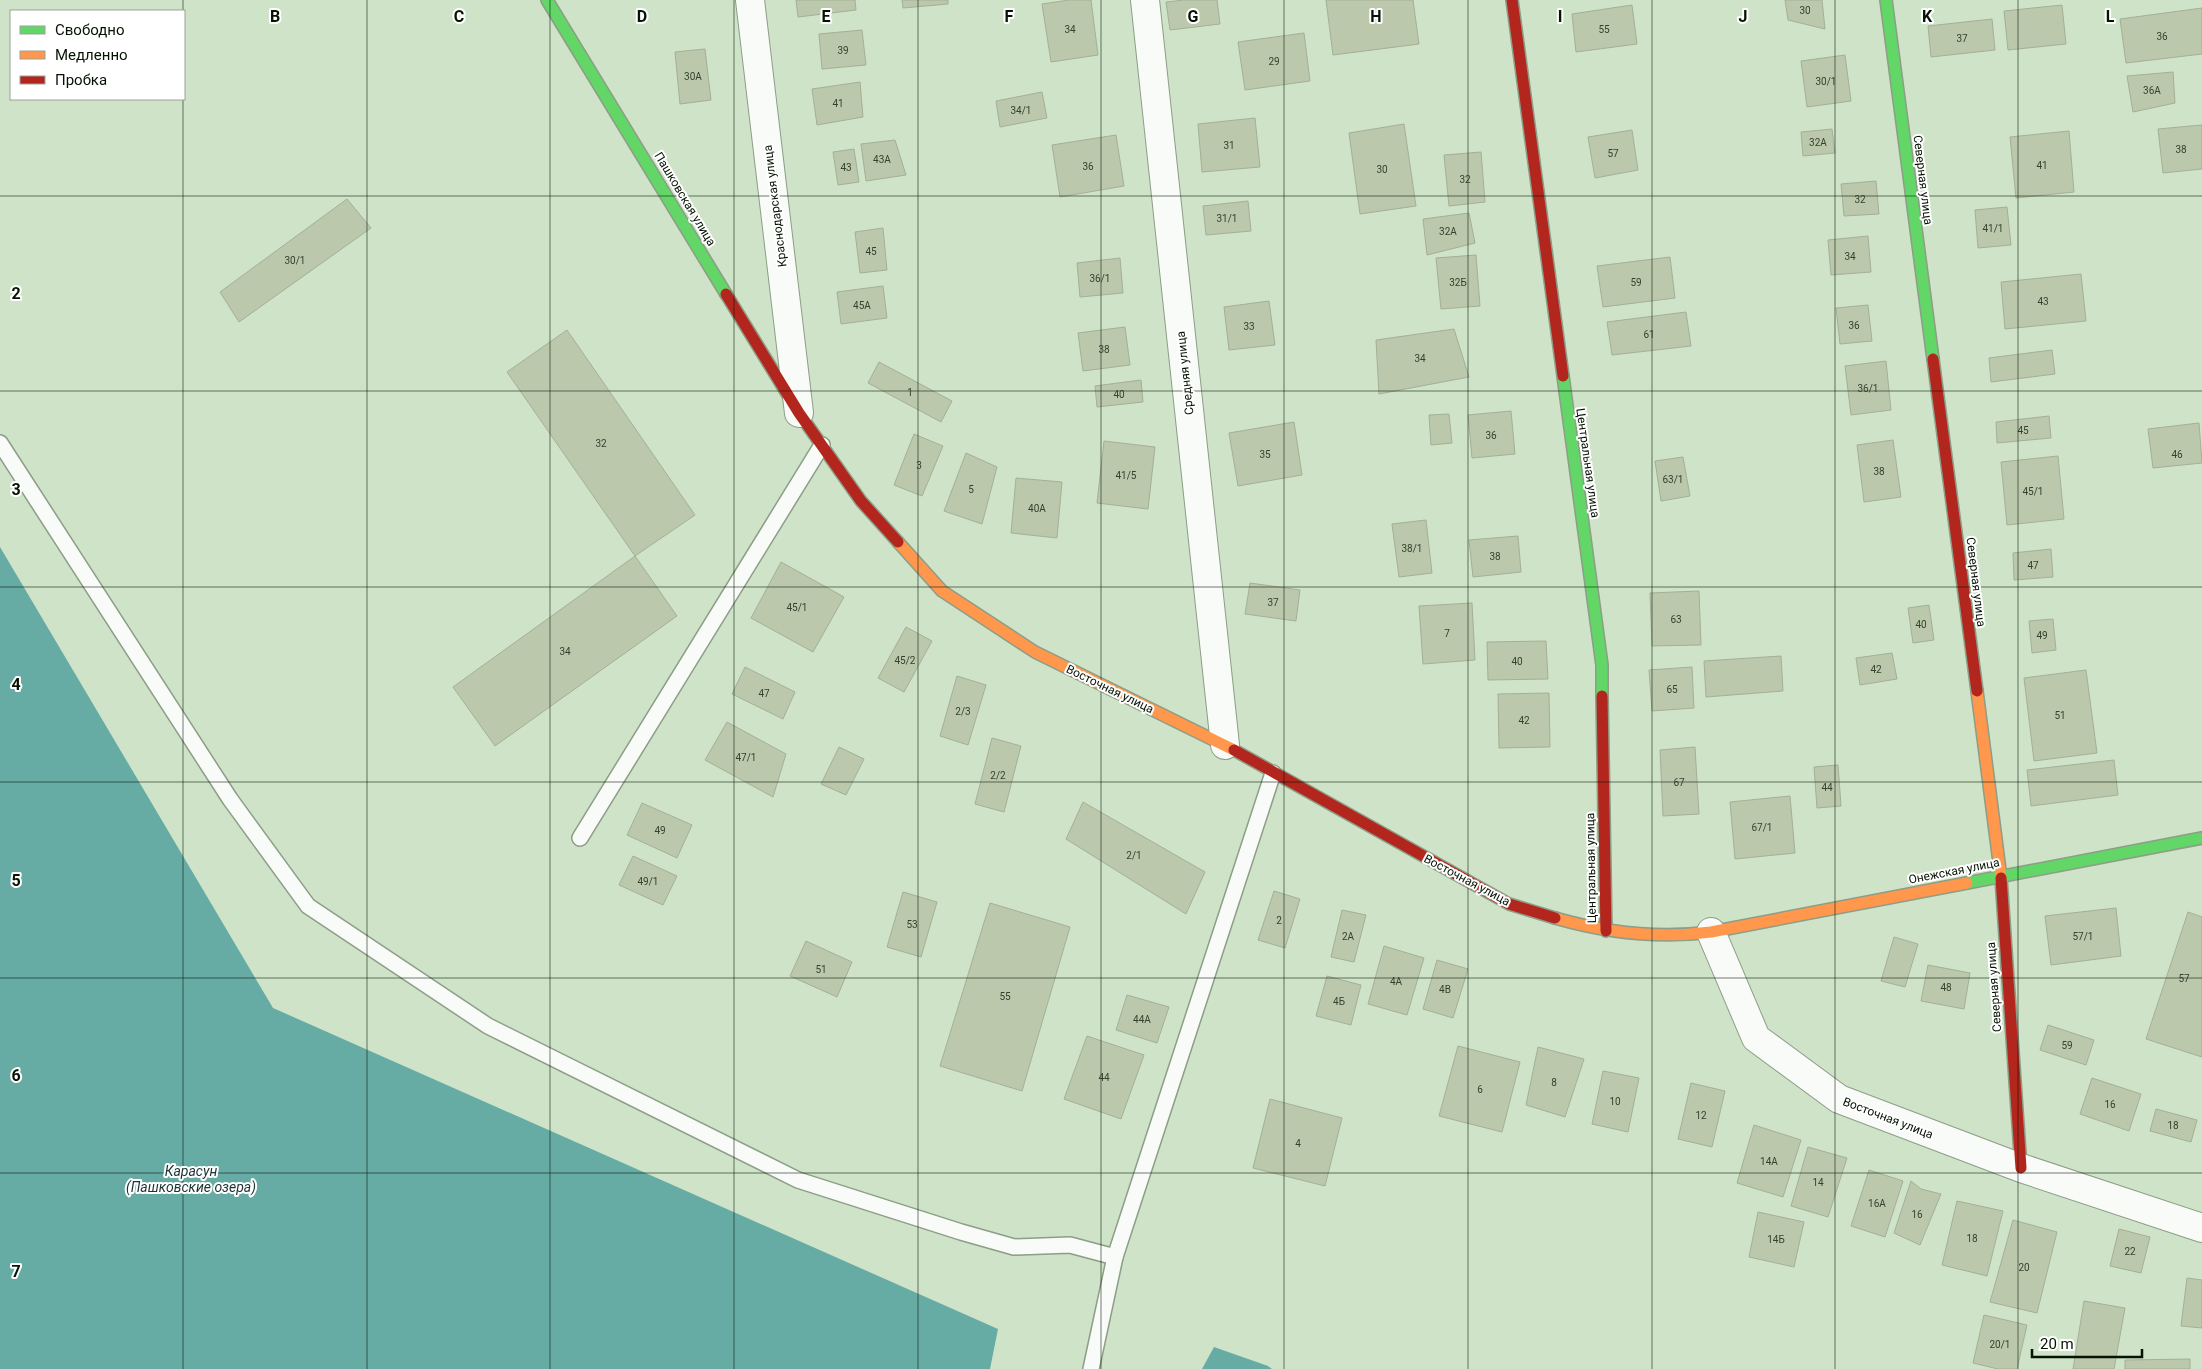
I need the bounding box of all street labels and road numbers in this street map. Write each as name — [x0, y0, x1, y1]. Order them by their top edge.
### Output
street label: Северная улица — [1911, 134, 1935, 226]
street label: Краснодарская улица — [761, 144, 789, 268]
street label: Пашковская улица — [652, 150, 718, 248]
street label: Средняя улица — [1174, 330, 1196, 416]
street label: Центральная улица — [1573, 407, 1603, 519]
street label: Северная улица — [1964, 536, 1988, 628]
street label: Восточная улица — [1064, 662, 1156, 716]
street label: Центральная улица — [1583, 813, 1599, 923]
street label: Восточная улица — [1422, 851, 1512, 909]
street label: Онежская улица — [1907, 855, 2001, 887]
street label: Северная улица — [1984, 942, 2004, 1032]
street label: Восточная улица — [1841, 1094, 1935, 1142]

